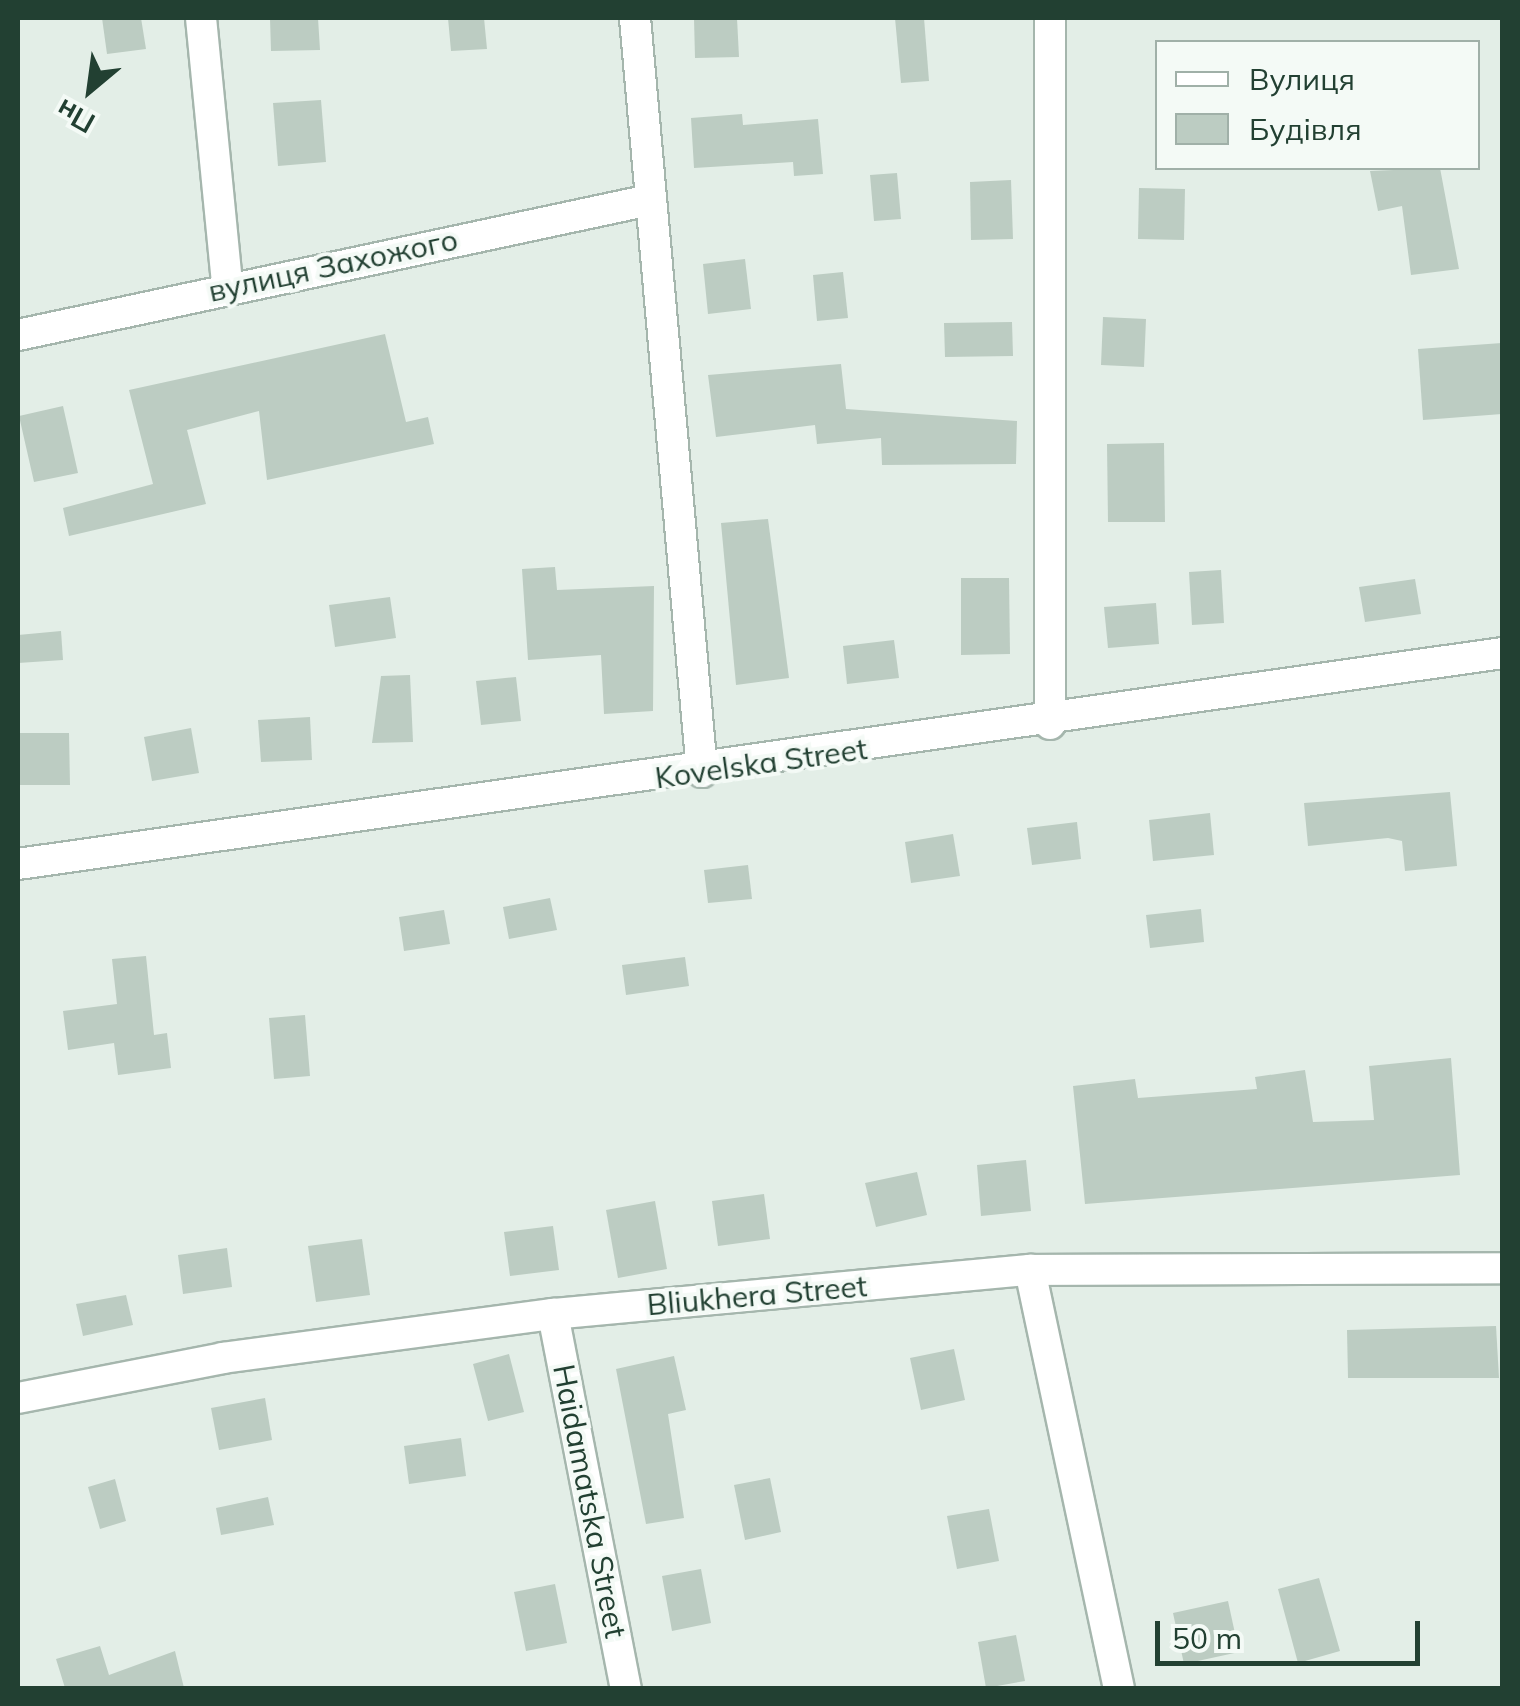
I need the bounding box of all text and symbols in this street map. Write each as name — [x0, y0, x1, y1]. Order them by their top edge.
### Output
north arrow — [40, 40, 140, 140]
legend — [1155, 40, 1480, 170]
text: Вулиця — [1249, 60, 1355, 98]
text: Пн — [50, 92, 101, 141]
text: Будівля — [1249, 110, 1362, 148]
street label: вулиця Захожого — [205, 221, 461, 309]
street label: Kovelska Street — [653, 730, 869, 796]
street label: Bliukhera Street — [645, 1267, 869, 1323]
street label: Haidamatska Street — [546, 1361, 634, 1641]
scale bar — [1160, 1601, 1425, 1663]
text: 50 m — [1172, 1619, 1242, 1657]

